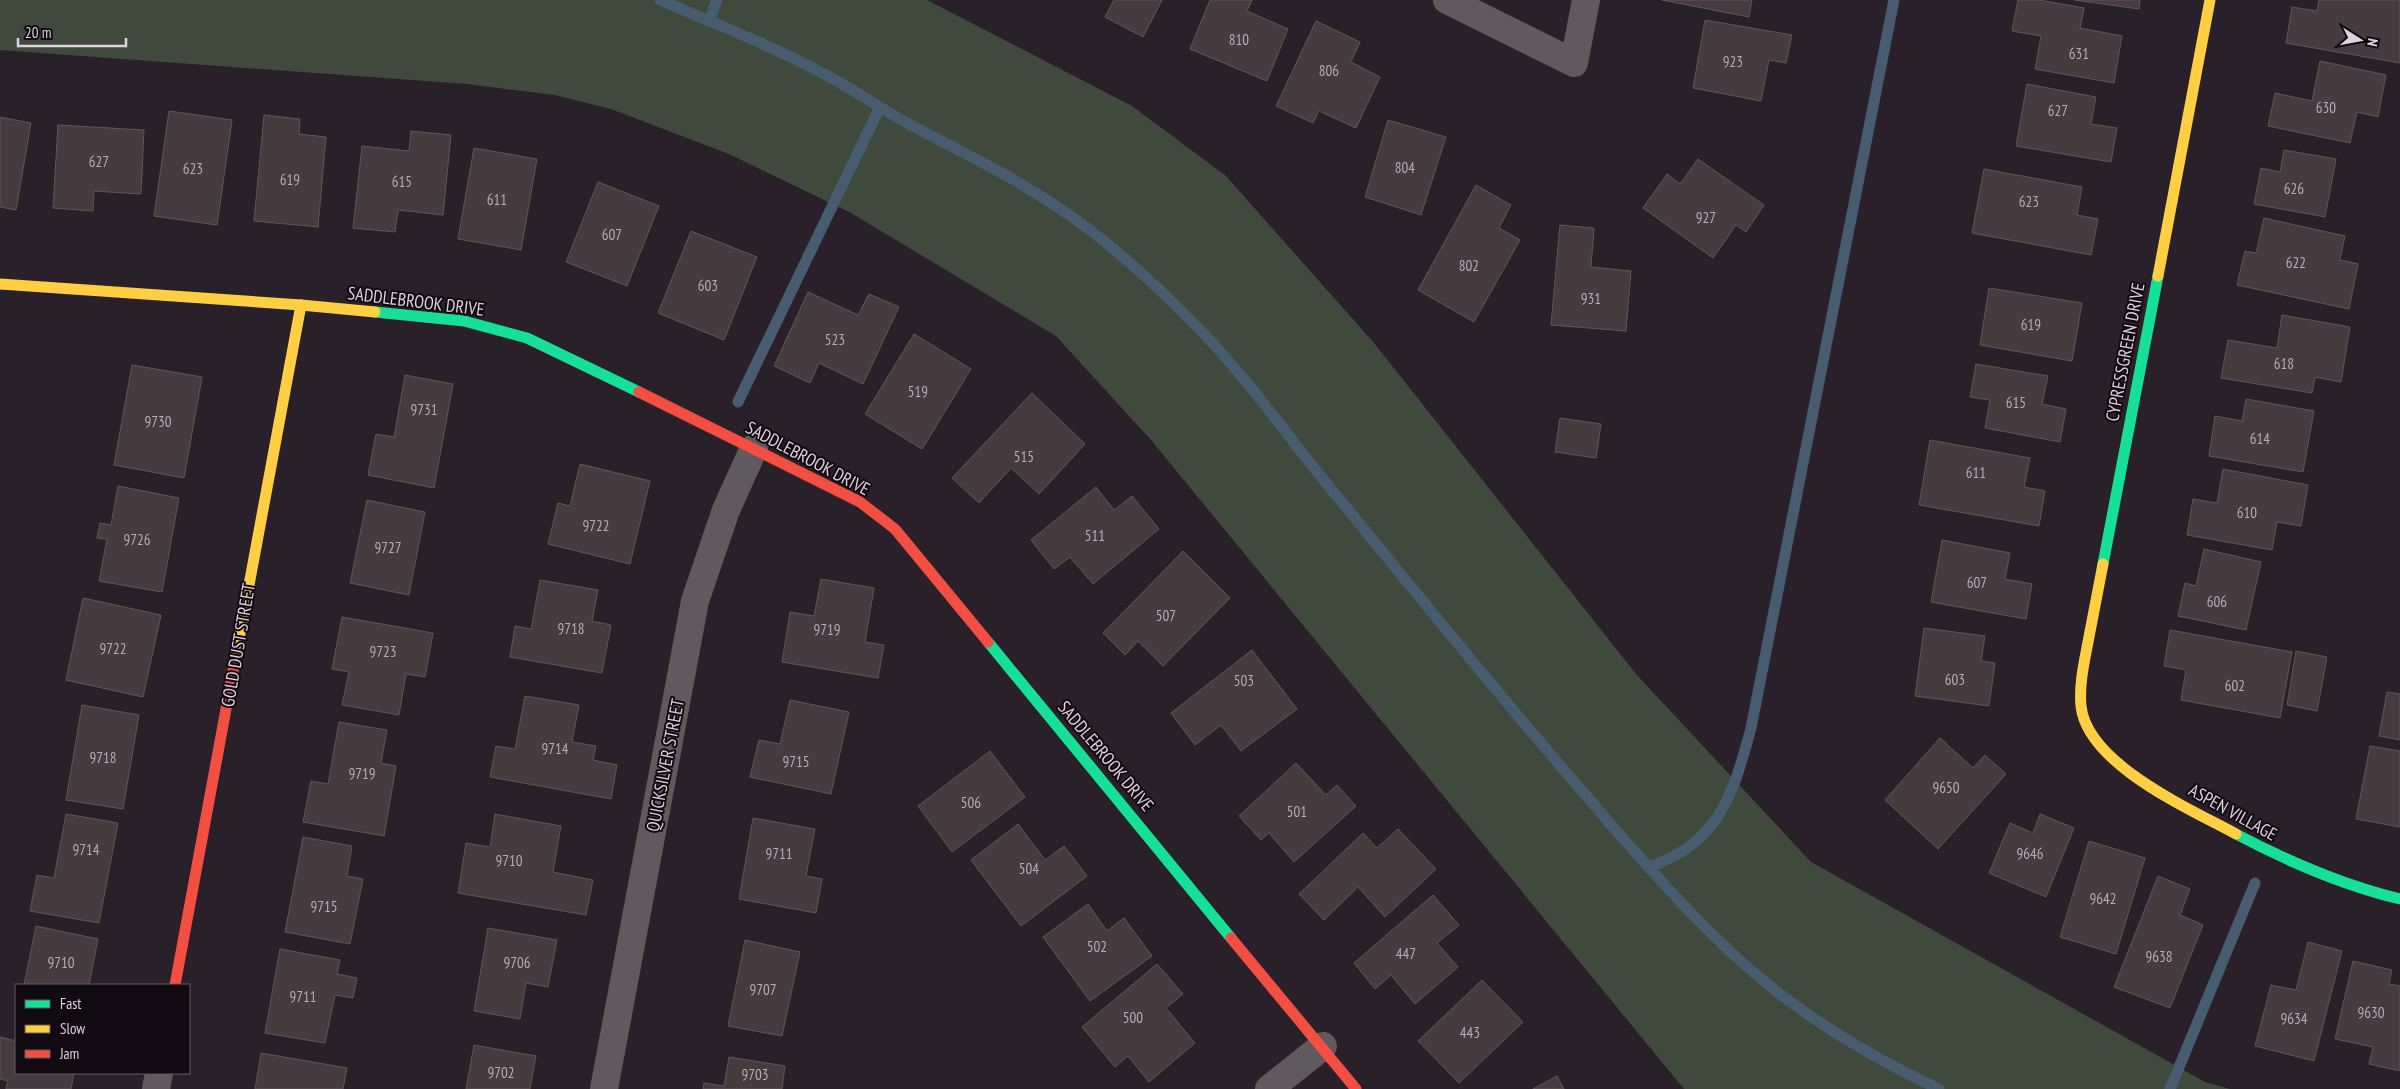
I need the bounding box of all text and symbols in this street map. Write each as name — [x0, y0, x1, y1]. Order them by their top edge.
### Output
scale bar — [18, 15, 125, 47]
north arrow — [2335, 15, 2385, 65]
text: 20 m — [25, 23, 51, 42]
house number: 810 — [1229, 30, 1249, 49]
text: N — [2363, 37, 2382, 48]
house number: 631 — [2069, 44, 2089, 63]
house number: 923 — [1723, 52, 1743, 71]
house number: 806 — [1319, 61, 1339, 80]
house number: 630 — [2316, 98, 2336, 117]
house number: 627 — [2048, 101, 2068, 120]
house number: 627 — [89, 152, 109, 171]
house number: 804 — [1395, 158, 1415, 177]
house number: 623 — [183, 159, 203, 178]
house number: 619 — [280, 170, 300, 189]
house number: 615 — [392, 172, 412, 191]
house number: 626 — [2284, 179, 2304, 198]
house number: 611 — [487, 190, 507, 209]
house number: 623 — [2019, 192, 2039, 211]
house number: 927 — [1696, 208, 1716, 227]
house number: 607 — [602, 225, 622, 244]
house number: 622 — [2286, 253, 2306, 272]
house number: 802 — [1459, 256, 1479, 275]
house number: 603 — [698, 276, 718, 295]
street label: SADDLEBROOK DRIVE — [346, 281, 486, 321]
street label: CYPRESSGREEN DRIVE — [2100, 281, 2150, 423]
house number: 931 — [1581, 289, 1601, 308]
house number: 619 — [2021, 315, 2041, 334]
house number: 523 — [825, 330, 845, 349]
house number: 618 — [2274, 354, 2294, 373]
house number: 519 — [908, 382, 928, 401]
house number: 615 — [2006, 393, 2026, 412]
house number: 9731 — [410, 400, 438, 419]
house number: 9730 — [144, 412, 172, 431]
street label: SADDLEBROOK DRIVE — [742, 416, 874, 500]
house number: 614 — [2250, 429, 2270, 448]
house number: 515 — [1014, 447, 1034, 466]
house number: 611 — [1966, 463, 1986, 482]
house number: 610 — [2237, 503, 2257, 522]
house number: 9722 — [582, 516, 610, 535]
house number: 511 — [1085, 526, 1105, 545]
house number: 9726 — [123, 530, 151, 549]
house number: 9727 — [374, 538, 402, 557]
house number: 607 — [1967, 573, 1987, 592]
street label: GOLD DUST STREET — [216, 581, 260, 709]
house number: 606 — [2207, 592, 2227, 611]
house number: 507 — [1156, 606, 1176, 625]
house number: 9718 — [557, 619, 585, 638]
house number: 9719 — [813, 620, 841, 639]
house number: 9722 — [99, 639, 127, 658]
house number: 9723 — [369, 642, 397, 661]
house number: 603 — [1945, 670, 1965, 689]
house number: 503 — [1234, 671, 1254, 690]
house number: 602 — [2225, 676, 2245, 695]
street label: SADDLEBROOK DRIVE — [1053, 696, 1159, 816]
street label: QUICKSILVER STREET — [641, 697, 689, 833]
house number: 9714 — [541, 739, 569, 758]
house number: 9718 — [89, 748, 117, 767]
house number: 9715 — [782, 752, 810, 771]
house number: 9719 — [348, 764, 376, 783]
house number: 9650 — [1932, 778, 1960, 797]
street label: ASPEN VILLAGE — [2185, 778, 2281, 846]
house number: 506 — [961, 793, 981, 812]
house number: 501 — [1287, 802, 1307, 821]
house number: 9714 — [72, 840, 100, 859]
house number: 9711 — [765, 844, 793, 863]
house number: 9646 — [2016, 844, 2044, 863]
house number: 9710 — [495, 851, 523, 870]
house number: 504 — [1019, 859, 1039, 878]
house number: 9642 — [2089, 889, 2117, 908]
house number: 9715 — [310, 897, 338, 916]
house number: 502 — [1087, 937, 1107, 956]
house number: 447 — [1396, 944, 1416, 963]
house number: 9638 — [2145, 947, 2173, 966]
house number: 9710 — [47, 953, 75, 972]
house number: 9706 — [503, 953, 531, 972]
house number: 9707 — [749, 980, 777, 999]
legend — [15, 984, 190, 1074]
house number: 9711 — [289, 987, 317, 1006]
text: Fast — [60, 994, 81, 1013]
house number: 9630 — [2357, 1003, 2385, 1022]
house number: 500 — [1123, 1008, 1143, 1027]
house number: 9634 — [2280, 1009, 2308, 1028]
text: Slow — [60, 1019, 85, 1038]
house number: 443 — [1460, 1023, 1480, 1042]
text: Jam — [59, 1044, 79, 1063]
house number: 9702 — [487, 1063, 515, 1082]
house number: 9703 — [741, 1065, 769, 1084]

